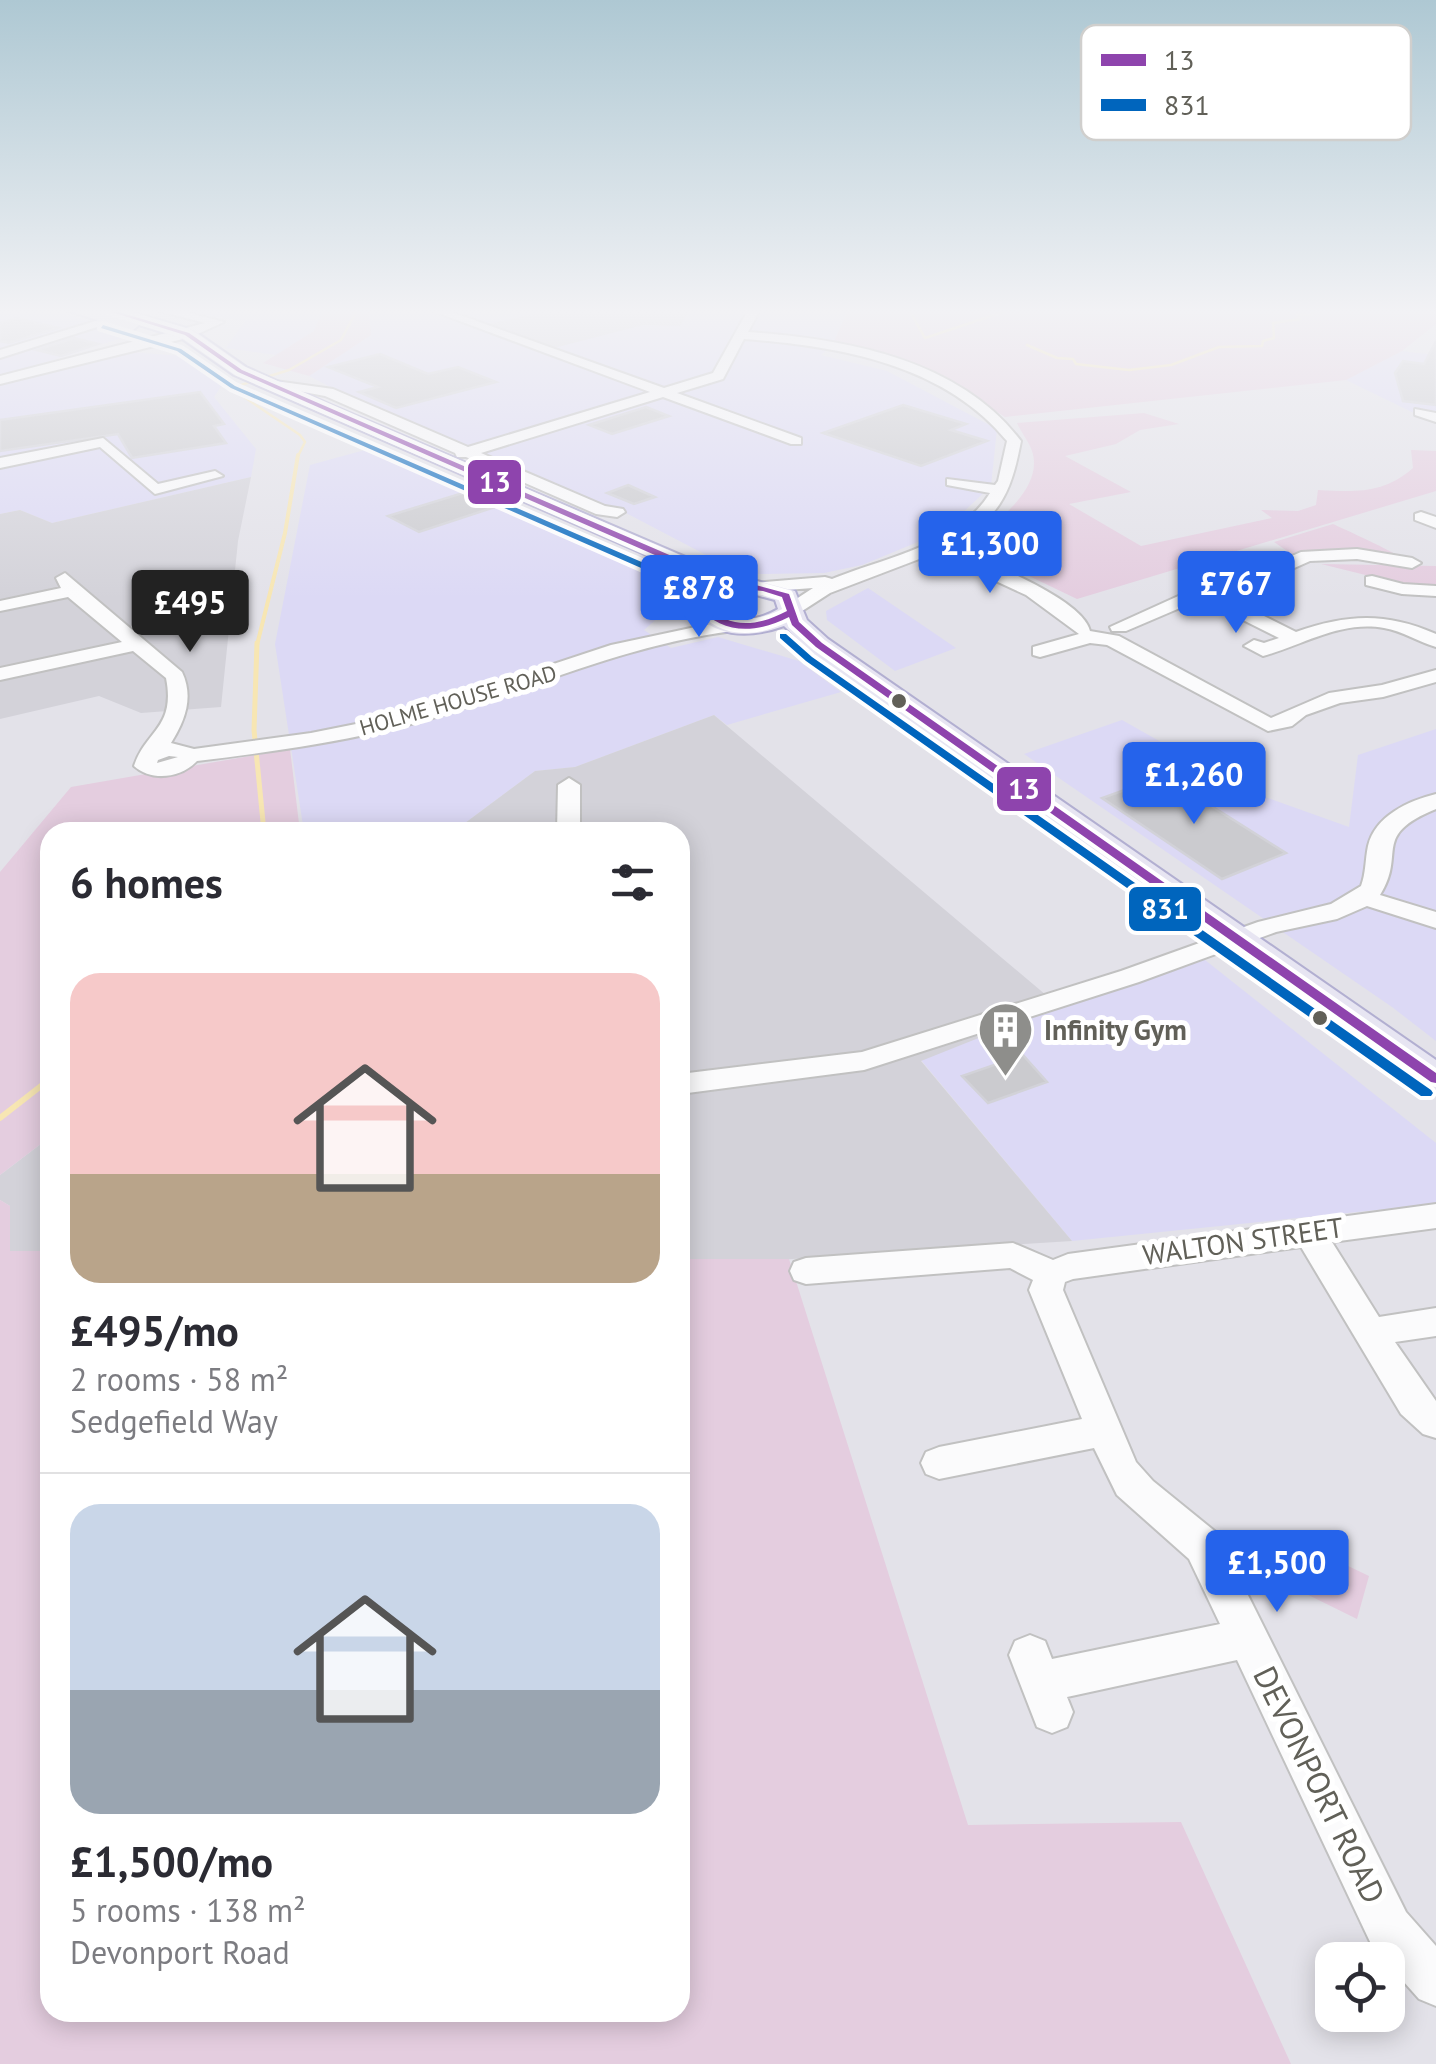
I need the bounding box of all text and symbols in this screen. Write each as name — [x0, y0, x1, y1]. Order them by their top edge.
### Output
legend — [1081, 25, 1411, 140]
text: 13 — [1164, 41, 1195, 78]
text: 831 — [1164, 86, 1210, 123]
line badge: 13 — [466, 458, 523, 506]
text: 13 — [479, 463, 511, 500]
pin: £1,300 — [909, 511, 1071, 596]
text: £1,300 — [941, 522, 1039, 564]
pin: £767 — [1177, 551, 1295, 636]
pin: £878 — [640, 555, 758, 640]
text: £767 — [1200, 562, 1272, 604]
text: £878 — [663, 566, 735, 608]
pin: £495 — [131, 570, 249, 655]
text: £495 — [154, 581, 226, 623]
street label: HOLME HOUSE ROAD — [356, 658, 560, 742]
unlabelled marker — [889, 691, 909, 711]
pin: £1,260 — [1113, 742, 1275, 827]
text: £1,260 — [1145, 753, 1243, 795]
line badge: 13 — [995, 765, 1053, 813]
text: 13 — [1008, 770, 1040, 807]
text: 6 homes — [70, 855, 223, 910]
icon: filters — [605, 855, 660, 910]
line badge: 831 — [1127, 885, 1203, 933]
text: 831 — [1141, 890, 1189, 927]
building icon: Infinity Gym — [975, 1000, 1035, 1079]
unlabelled marker — [1310, 1008, 1330, 1028]
place label: Infinity Gym — [1044, 1011, 1187, 1048]
icon: home — [275, 1038, 455, 1218]
street label: WALTON STREET — [1140, 1208, 1346, 1273]
text: £495/mo — [70, 1303, 239, 1358]
text: 2 rooms · 58 m² — [70, 1358, 288, 1400]
text: Sedgefield Way — [70, 1400, 278, 1442]
pin: £1,500 — [1196, 1530, 1358, 1615]
text: £1,500 — [1228, 1541, 1326, 1583]
icon: home — [275, 1569, 455, 1749]
street label: DEVONPORT ROAD — [1244, 1659, 1395, 1910]
text: £1,500/mo — [70, 1834, 273, 1889]
text: 5 rooms · 138 m² — [70, 1889, 306, 1931]
text: Devonport Road — [70, 1931, 290, 1973]
map controls — [1315, 1942, 1405, 2032]
button: locate — [1315, 1942, 1405, 2032]

